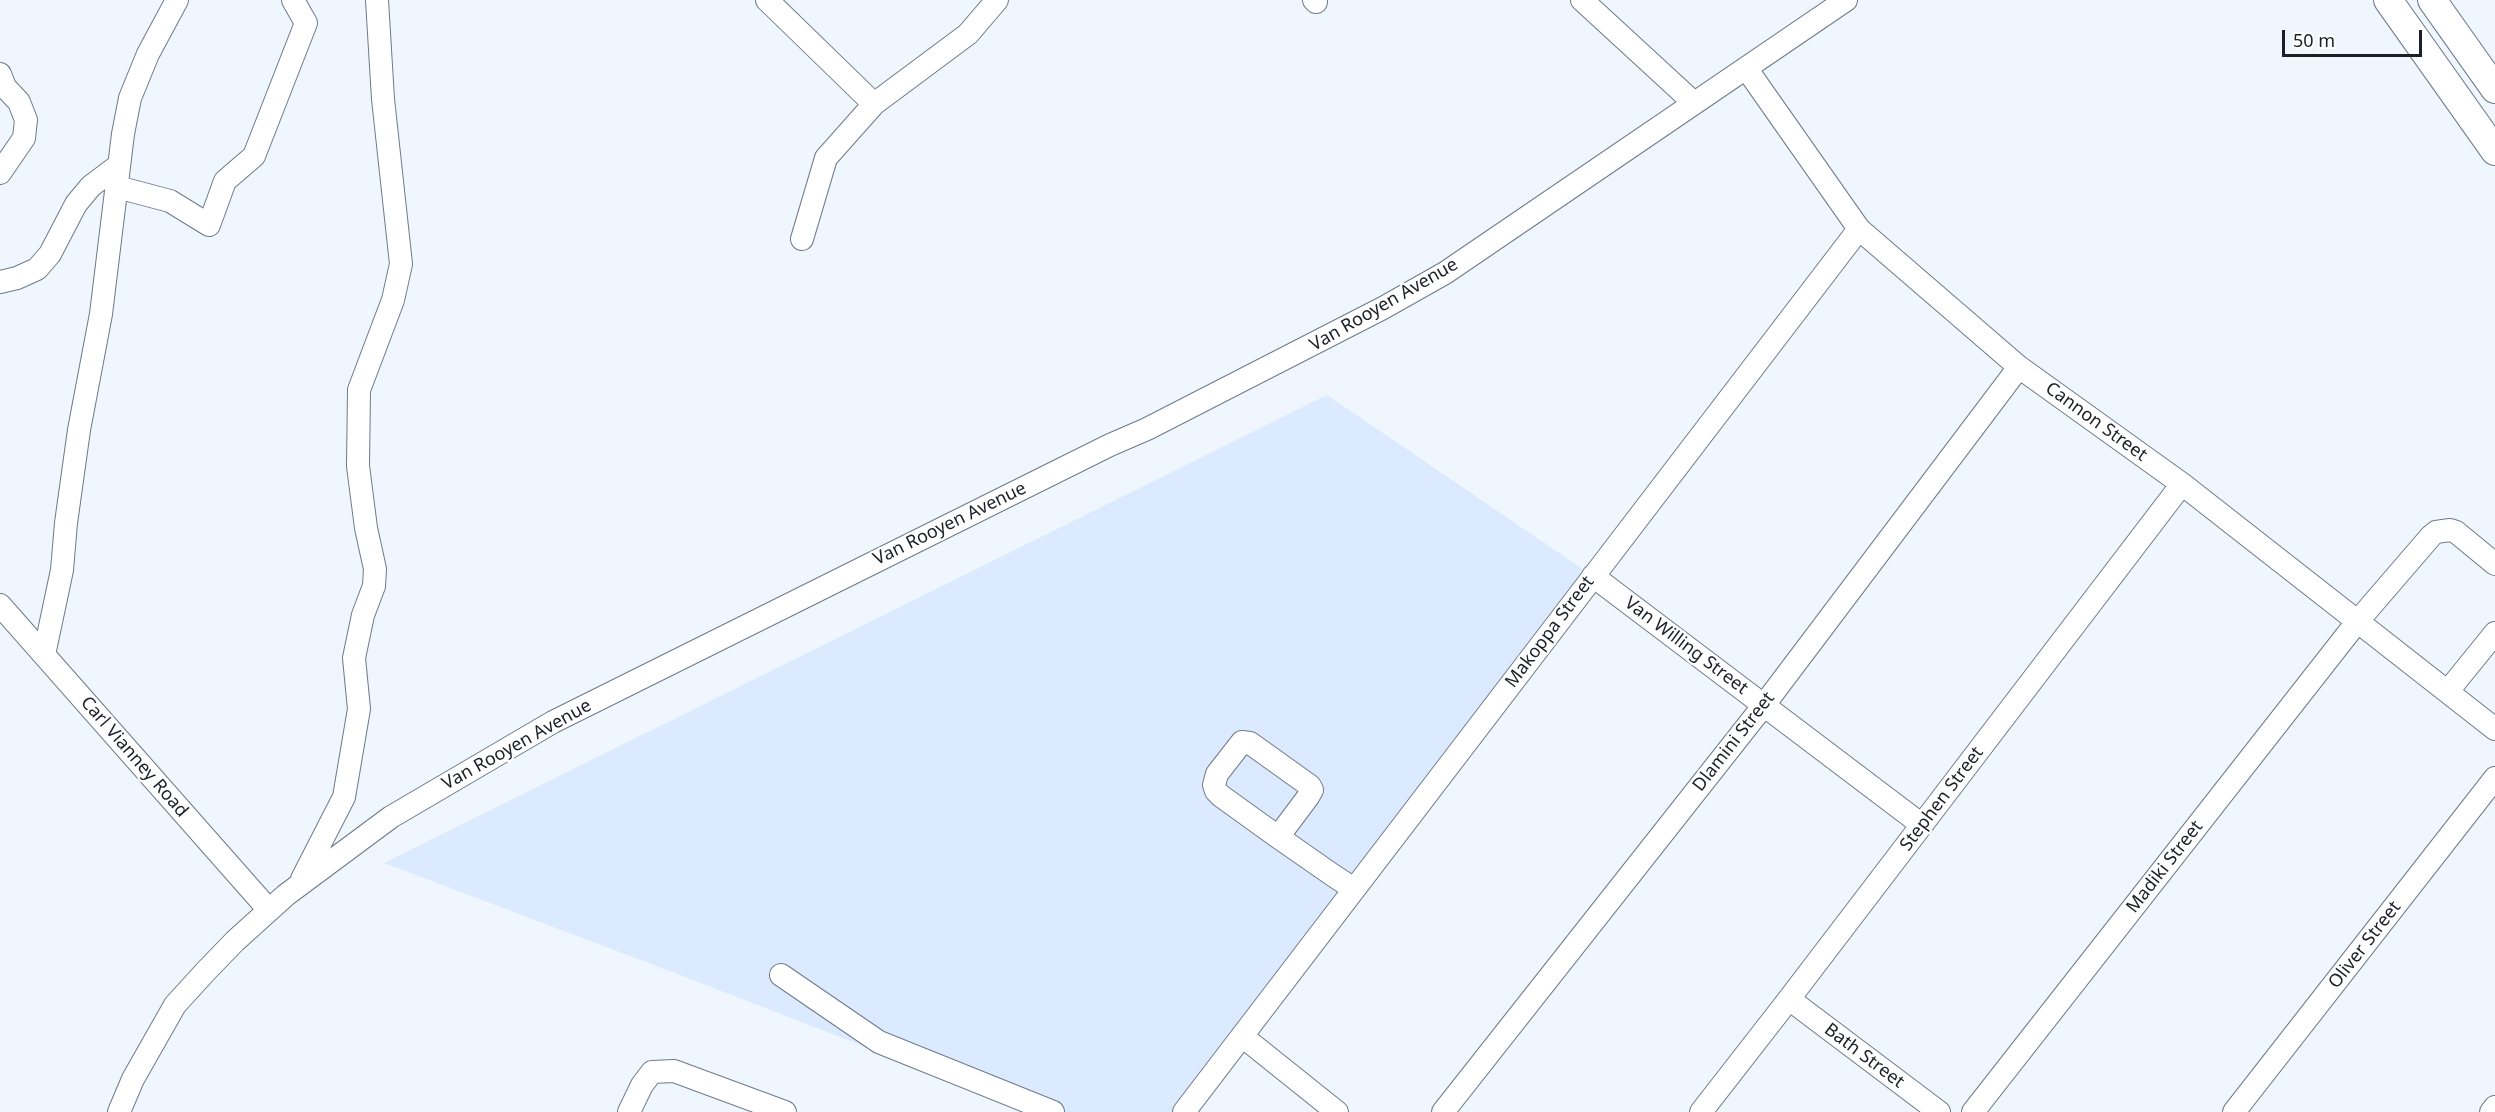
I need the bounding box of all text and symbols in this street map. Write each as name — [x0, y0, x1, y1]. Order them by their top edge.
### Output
scale bar — [2285, 18, 2424, 56]
text: 50 m — [2293, 28, 2335, 52]
street label: Van Rooyen Avenue — [1306, 254, 1462, 356]
street label: Cannon Street — [2041, 378, 2151, 466]
street label: Van Rooyen Avenue — [870, 478, 1030, 570]
street label: Makoppa Street — [1501, 572, 1599, 692]
street label: Van Willing Street — [1620, 593, 1752, 699]
street label: Dlamini Street — [1689, 688, 1779, 796]
street label: Carl Vianney Road — [76, 692, 192, 822]
street label: Van Rooyen Avenue — [439, 695, 595, 795]
street label: Stephen Street — [1896, 743, 1988, 855]
street label: Madiki Street — [2122, 816, 2208, 918]
street label: Oliver Street — [2324, 897, 2406, 993]
street label: Bath Street — [1820, 1019, 1908, 1093]

